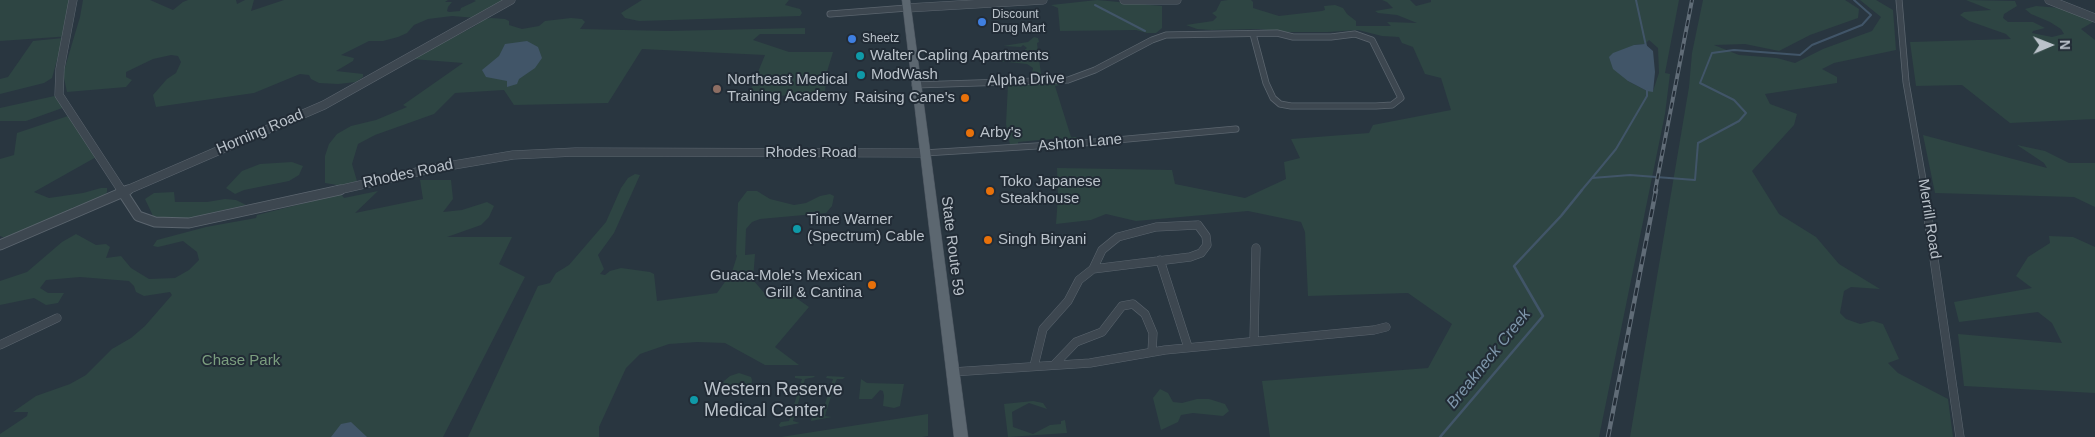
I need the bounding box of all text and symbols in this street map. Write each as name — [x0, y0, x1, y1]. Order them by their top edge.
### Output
place label: Discount Drug Mart — [992, 8, 1045, 36]
marker: Discount Drug Mart — [976, 16, 988, 28]
north arrow — [2025, 20, 2075, 70]
place label: Sheetz — [862, 32, 899, 46]
marker: Sheetz — [846, 33, 858, 45]
text: N — [2057, 40, 2073, 50]
place label: Walter Capling Apartments — [870, 47, 1049, 65]
marker: Walter Capling Apartments — [854, 50, 866, 62]
place label: ModWash — [871, 66, 938, 84]
marker: ModWash — [855, 69, 867, 81]
street label: Alpha Drive — [987, 70, 1065, 90]
place label: Northeast Medical Training Academy — [727, 71, 848, 106]
marker: Northeast Medical Training Academy — [711, 83, 723, 95]
place label: Raising Cane's — [855, 89, 955, 107]
marker: Raising Cane's — [959, 92, 971, 104]
street label: Horning Road — [214, 106, 306, 158]
place label: Arby's — [980, 124, 1021, 142]
marker: Arby's — [964, 127, 976, 139]
street label: Ashton Lane — [1037, 130, 1123, 156]
street label: Rhodes Road — [765, 144, 857, 162]
street label: Rhodes Road — [361, 156, 455, 192]
place label: Toko Japanese Steakhouse — [1000, 173, 1101, 208]
street label: Merrill Road — [1914, 178, 1944, 260]
marker: Toko Japanese Steakhouse — [984, 185, 996, 197]
street label: State Route 59 — [937, 195, 967, 297]
place label: Time Warner (Spectrum) Cable — [807, 211, 925, 246]
marker: Time Warner (Spectrum) Cable — [791, 223, 803, 235]
place label: Singh Biryani — [998, 231, 1086, 249]
marker: Singh Biryani — [982, 234, 994, 246]
place label: Guaca-Mole's Mexican Grill & Cantina — [710, 267, 862, 302]
marker: Guaca-Mole's Mexican Grill & Cantina — [866, 279, 878, 291]
water label: Breakneck Creek — [1443, 305, 1535, 413]
park label: Chase Park — [202, 352, 280, 370]
place label: Western Reserve Medical Center — [704, 379, 843, 422]
marker: Western Reserve Medical Center — [688, 394, 700, 406]

